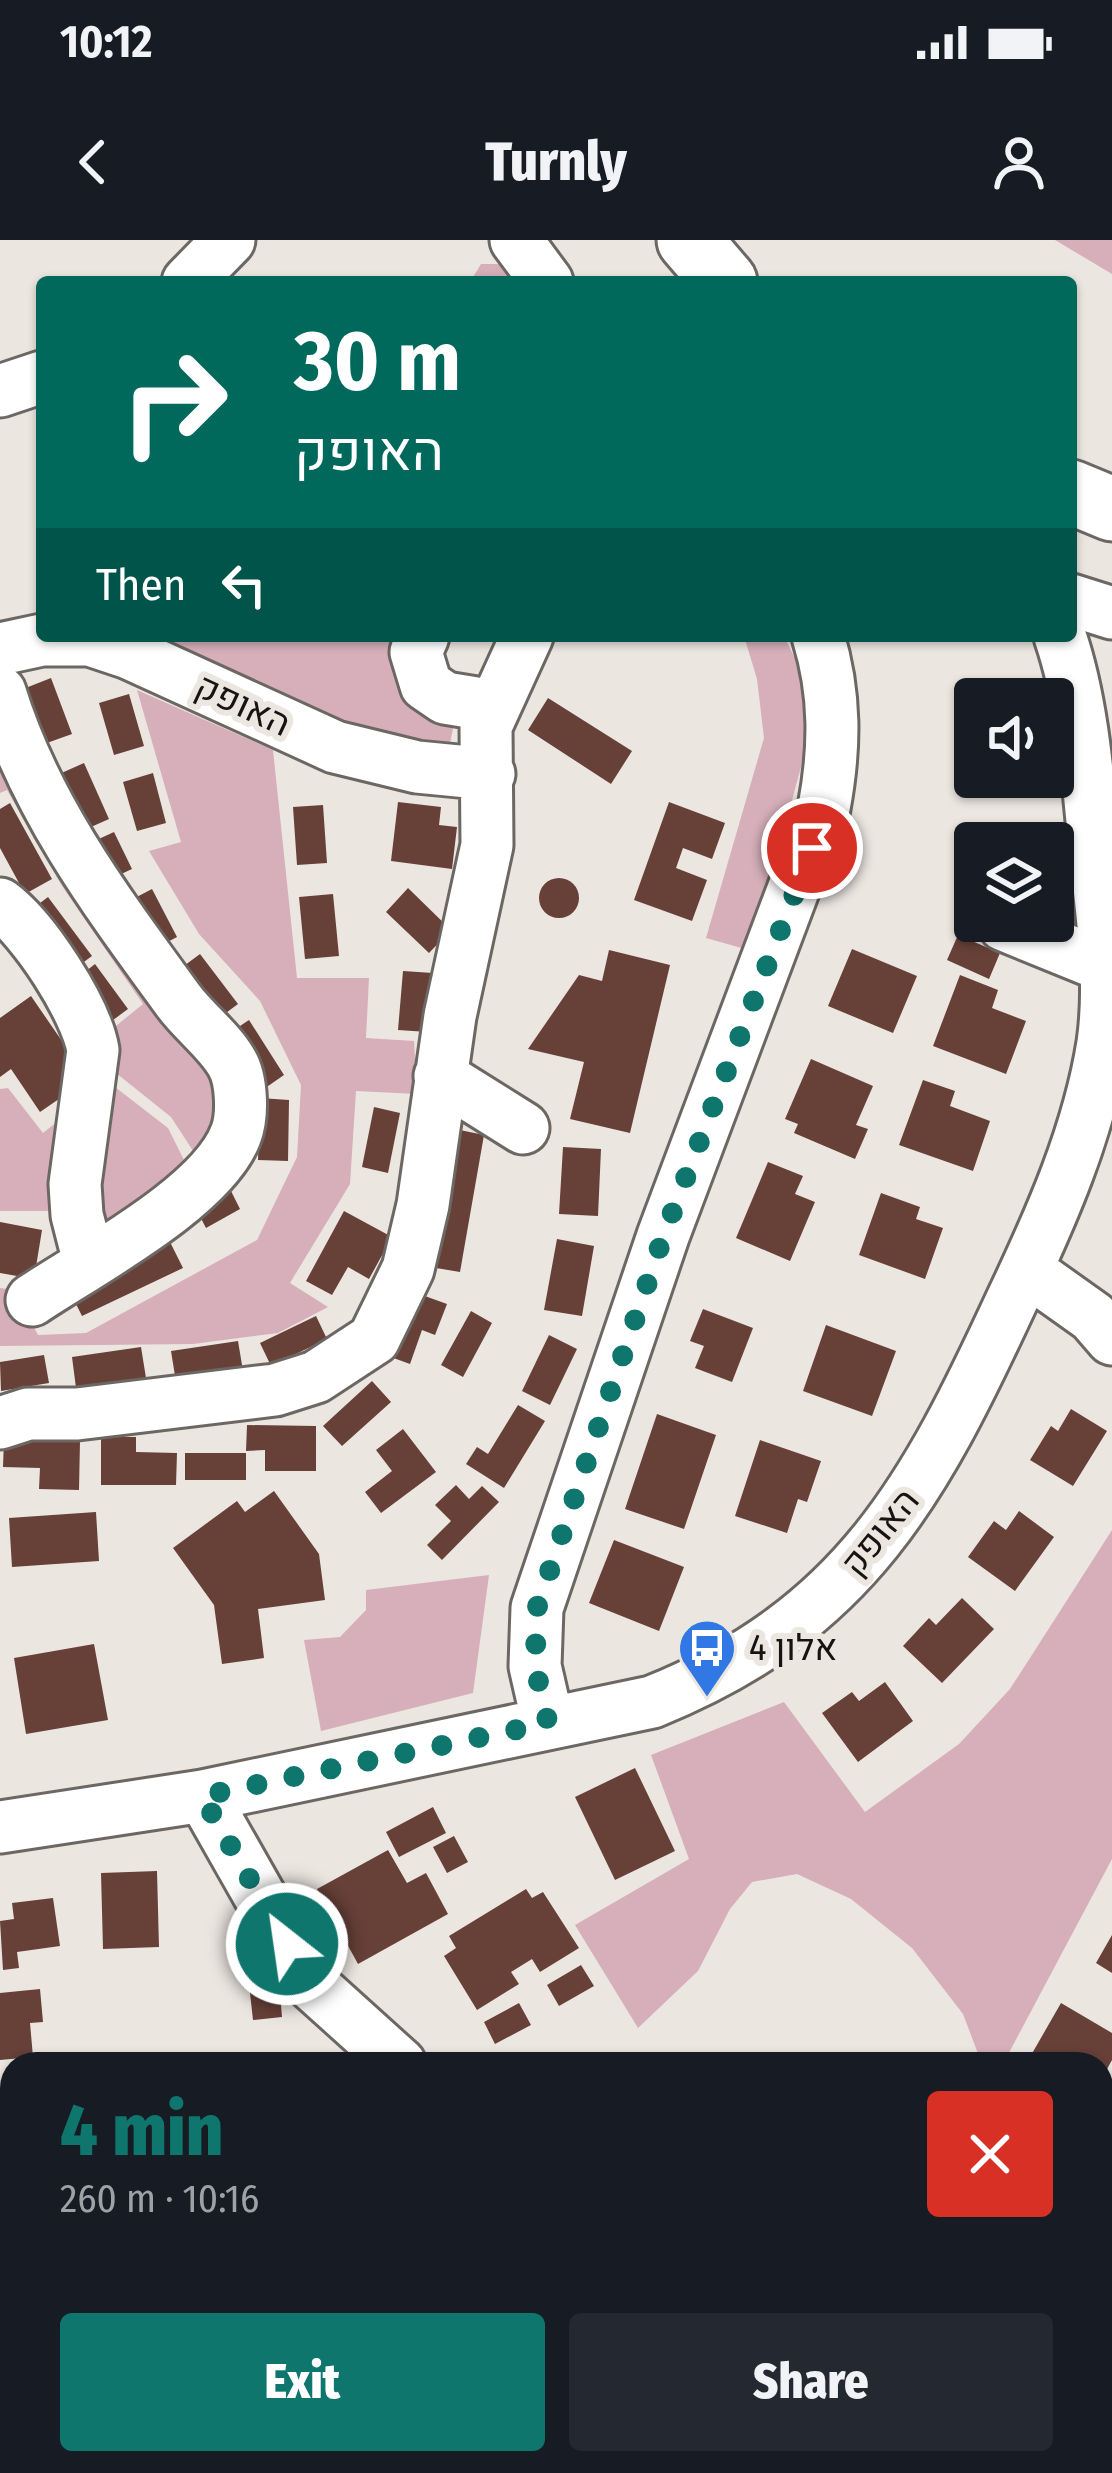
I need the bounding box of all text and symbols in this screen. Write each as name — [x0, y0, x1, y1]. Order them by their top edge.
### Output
text: 10:12 — [60, 15, 152, 69]
icon: back — [60, 129, 126, 195]
icon: person — [986, 129, 1052, 195]
text: Turnly — [485, 130, 627, 194]
text: 30 m — [294, 311, 461, 412]
icon: right — [96, 324, 252, 480]
text: האופק — [294, 420, 444, 484]
icon: left — [211, 552, 277, 618]
text: Then — [96, 558, 187, 612]
street label: האופק — [188, 664, 298, 746]
map controls — [954, 678, 1074, 942]
button: sound — [954, 678, 1074, 798]
pin — [761, 797, 863, 899]
icon: arrive — [779, 815, 845, 881]
button: layers — [954, 822, 1074, 942]
street label: האופק — [831, 1479, 929, 1585]
bus stop icon: אלון 4 — [676, 1617, 738, 1699]
place label: אלון 4 — [749, 1626, 837, 1670]
position arrow — [224, 1881, 350, 2007]
text: 4 min — [60, 2088, 223, 2174]
button: close — [927, 2091, 1053, 2217]
text: 260 m · 10:16 — [60, 2176, 259, 2222]
button: Exit — [60, 2313, 545, 2451]
button: Share — [569, 2313, 1053, 2451]

